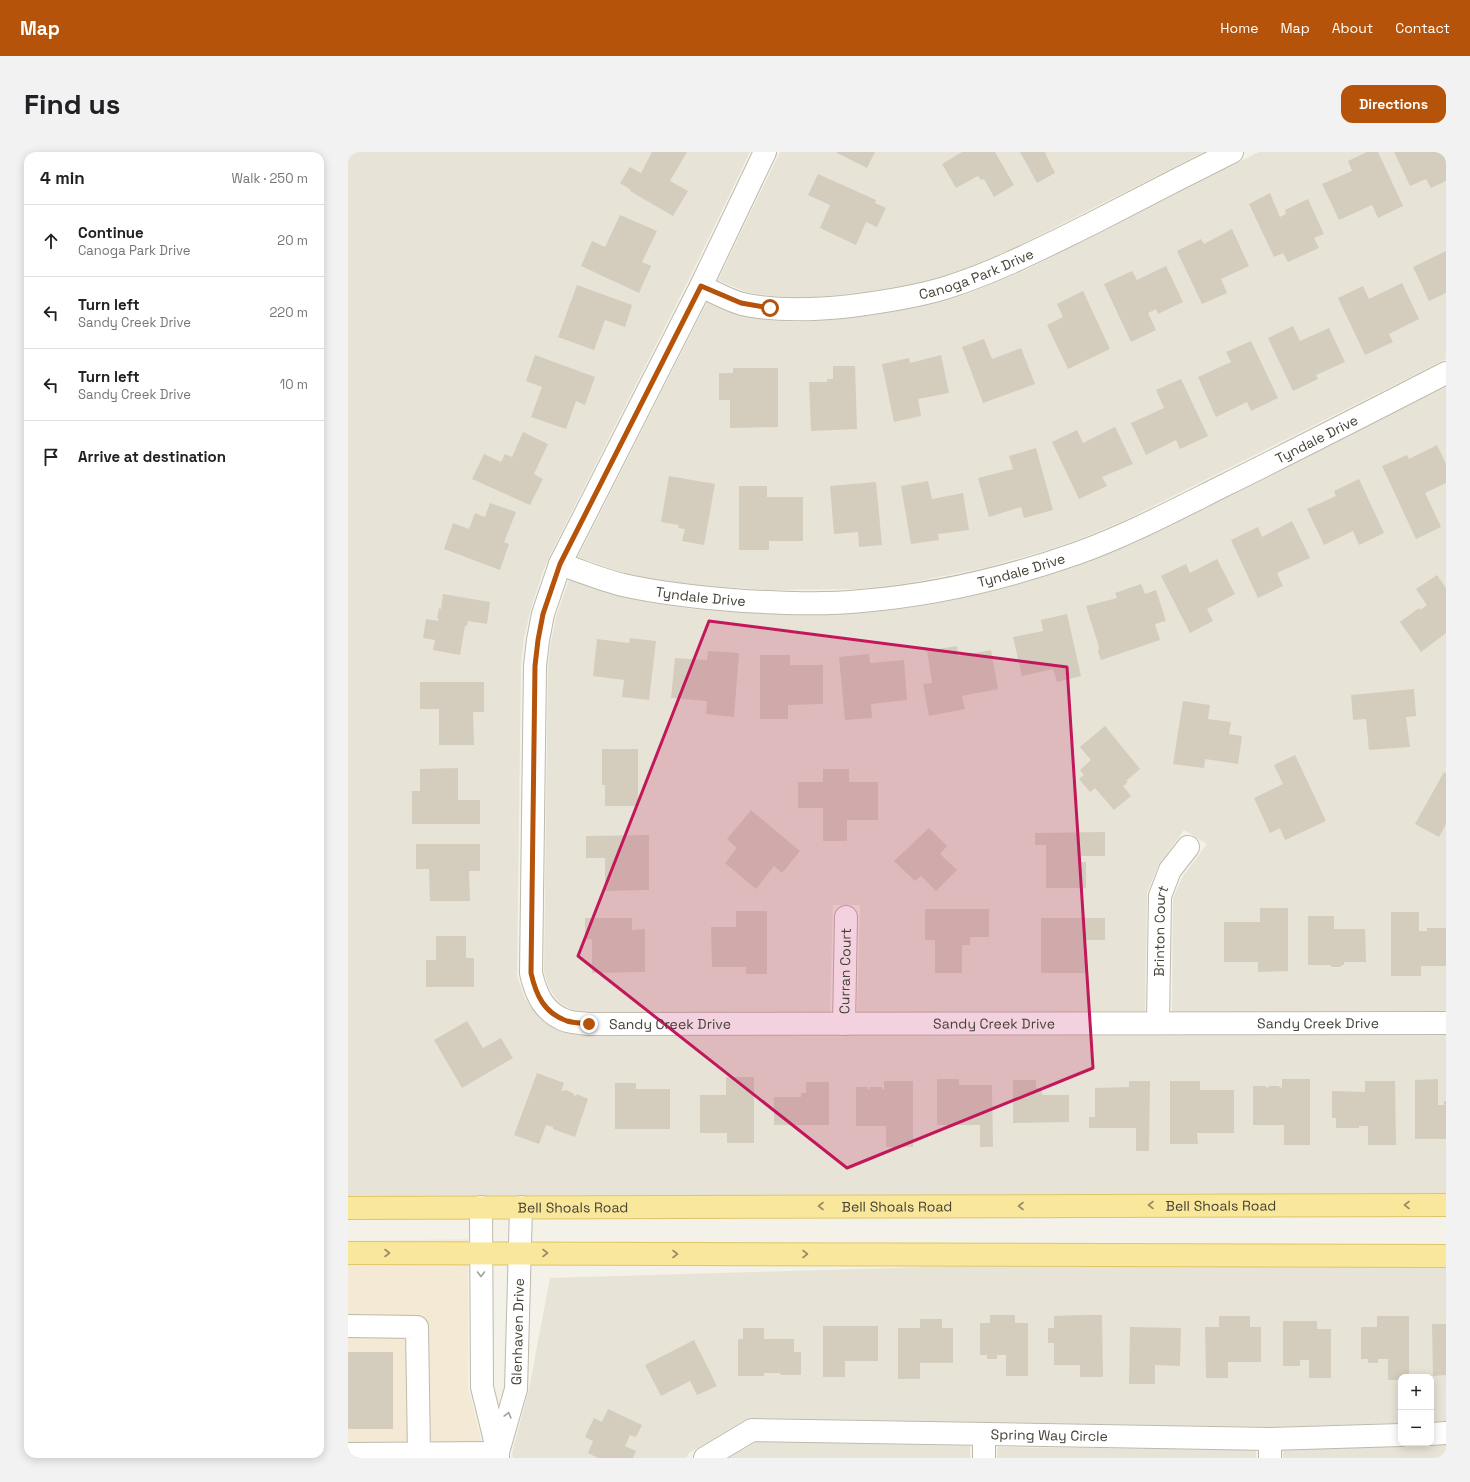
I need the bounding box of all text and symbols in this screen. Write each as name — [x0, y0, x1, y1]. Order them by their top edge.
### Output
text: Map — [20, 16, 60, 41]
text: Home — [1220, 19, 1258, 37]
text: Map — [1280, 19, 1310, 37]
text: About — [1332, 19, 1373, 37]
text: Contact — [1395, 19, 1450, 37]
button: Directions — [1341, 85, 1446, 123]
text: Find us — [24, 86, 121, 122]
text: 4 min — [40, 167, 85, 189]
text: Walk · 250 m — [232, 170, 308, 187]
text: Continue — [78, 223, 144, 242]
icon: ahead — [40, 230, 62, 252]
text: 20 m — [277, 232, 308, 249]
text: Canoga Park Drive — [78, 242, 191, 259]
street label: Canoga Park Drive — [917, 244, 1036, 304]
text: Turn left — [78, 295, 140, 314]
route start — [761, 299, 779, 317]
icon: left — [40, 302, 62, 324]
text: 220 m — [269, 304, 308, 321]
text: Sandy Creek Drive — [78, 314, 191, 331]
text: Turn left — [78, 367, 140, 386]
icon: left — [40, 374, 62, 396]
text: 10 m — [280, 376, 308, 393]
text: Sandy Creek Drive — [78, 386, 191, 403]
street label: Tyndale Drive — [1272, 411, 1361, 468]
icon: arrive — [40, 446, 62, 468]
text: Arrive at destination — [78, 447, 226, 466]
street label: Tyndale Drive — [975, 549, 1067, 591]
street label: Tyndale Drive — [654, 582, 746, 610]
street label: Brinton Court — [1150, 883, 1172, 977]
street label: Curran Court — [835, 928, 855, 1014]
street label: Sandy Creek Drive — [933, 1014, 1055, 1033]
street label: Sandy Creek Drive — [1257, 1014, 1379, 1032]
route end — [580, 1015, 598, 1033]
street label: Sandy Creek Drive — [609, 1015, 731, 1033]
street label: Bell Shoals Road — [1166, 1196, 1276, 1215]
street label: Bell Shoals Road — [842, 1197, 952, 1216]
street label: Bell Shoals Road — [518, 1198, 628, 1217]
one-way arrow — [1148, 1201, 1154, 1209]
one-way arrow — [1404, 1201, 1410, 1209]
one-way arrow — [818, 1202, 824, 1210]
one-way arrow — [1018, 1202, 1024, 1210]
one-way arrow — [384, 1249, 390, 1257]
one-way arrow — [542, 1249, 548, 1257]
one-way arrow — [672, 1250, 678, 1258]
one-way arrow — [802, 1250, 808, 1258]
one-way arrow — [477, 1271, 485, 1277]
street label: Glenhaven Drive — [507, 1278, 528, 1385]
map controls — [1398, 1374, 1434, 1446]
button: + — [1398, 1374, 1434, 1410]
button: − — [1398, 1410, 1434, 1446]
one-way arrow — [504, 1412, 512, 1419]
street label: Spring Way Circle — [991, 1425, 1108, 1445]

